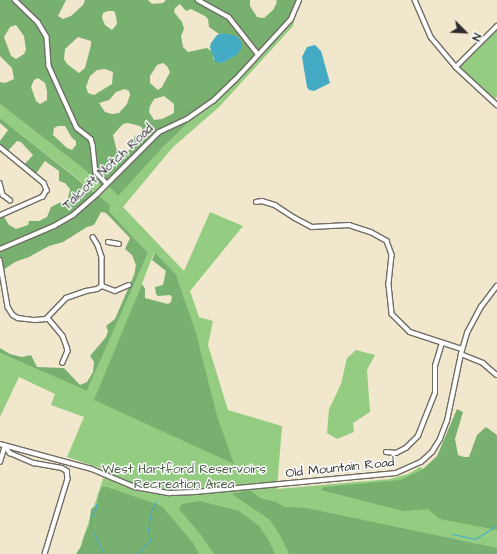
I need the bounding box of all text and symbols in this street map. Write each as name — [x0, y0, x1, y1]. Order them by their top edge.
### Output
north arrow — [445, 12, 485, 52]
text: N — [468, 31, 485, 43]
street label: Talcott Notch Road — [59, 121, 157, 213]
street label: Old Mountain Road — [285, 455, 395, 481]
park label: West Hartford Reservoirs Recreation Area — [102, 462, 266, 493]

